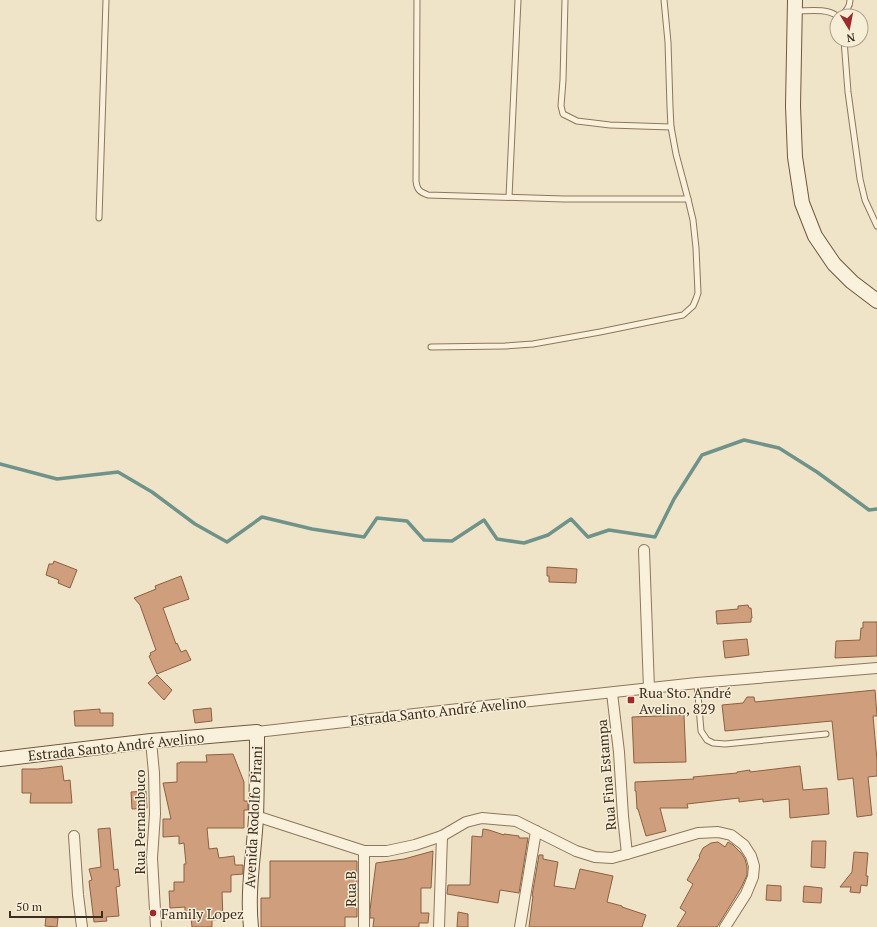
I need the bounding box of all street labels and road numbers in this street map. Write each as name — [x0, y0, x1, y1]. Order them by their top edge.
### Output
street label: Estrada Santo André Avelino — [349, 692, 527, 730]
street label: Rua Fina Estampa — [592, 719, 620, 831]
street label: Estrada Santo André Avelino — [27, 727, 205, 765]
street label: Avenida Rodolfo Pirani — [240, 745, 266, 889]
street label: Rua Pernambuco — [130, 769, 149, 874]
street label: Rua B — [341, 871, 360, 907]

